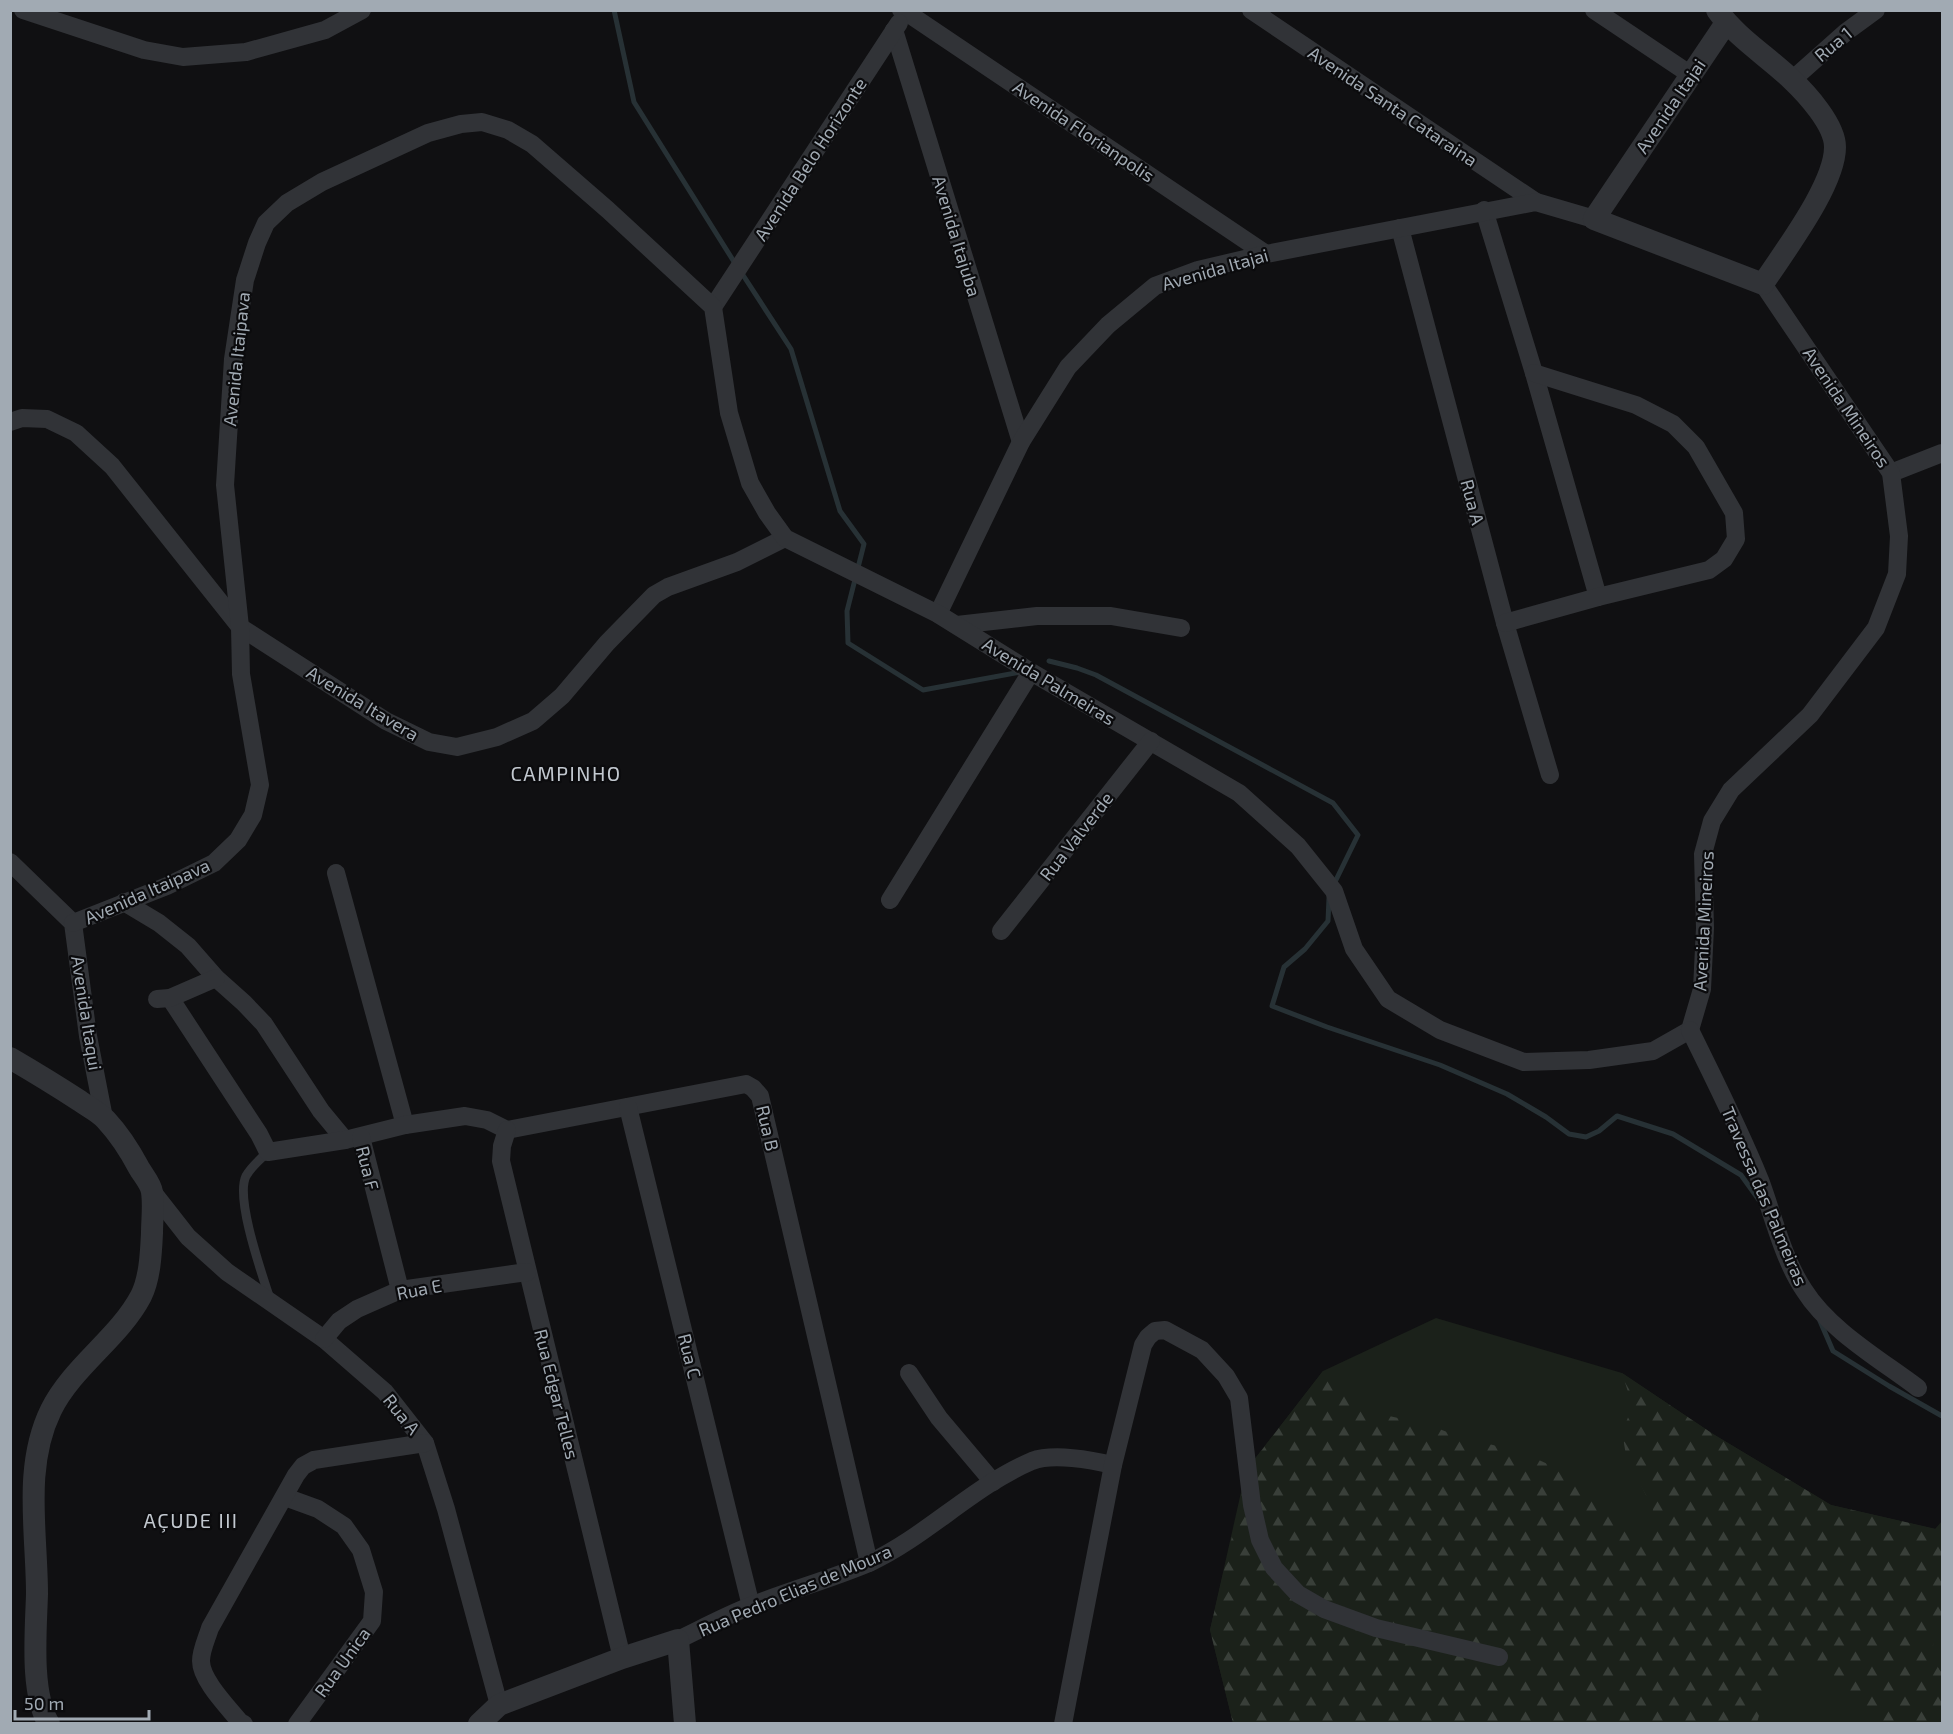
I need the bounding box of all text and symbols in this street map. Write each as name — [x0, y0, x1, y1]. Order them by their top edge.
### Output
street label: Rua 1 — [1810, 22, 1856, 66]
street label: Avenida Santa Cataraina — [1304, 41, 1482, 171]
street label: Avenida Itajai — [1630, 55, 1710, 157]
street label: Avenida Belo Horizonte — [749, 73, 871, 245]
street label: Avenida Florianpolis — [1009, 75, 1159, 187]
street label: Avenida Itajuba — [928, 173, 986, 299]
street label: Avenida Itajai — [1159, 243, 1271, 295]
street label: Avenida Itaipava — [218, 291, 254, 427]
street label: Avenida Mineiros — [1799, 343, 1895, 471]
street label: Rua A — [1456, 477, 1490, 528]
street label: Avenida Palmeiras — [979, 633, 1119, 729]
street label: Avenida Itavera — [303, 661, 423, 745]
district label: CAMPINHO — [510, 761, 622, 785]
street label: Rua Valverde — [1035, 787, 1117, 885]
street label: Avenida Mineiros — [1688, 850, 1718, 992]
street label: Avenida Itaipava — [81, 854, 213, 928]
street label: Avenida Itaqui — [67, 954, 107, 1072]
street label: Rua B — [752, 1103, 784, 1153]
street label: Travessa das Palmeiras — [1717, 1103, 1813, 1289]
street label: Rua F — [352, 1144, 384, 1193]
street label: Rua E — [395, 1274, 443, 1304]
street label: Rua Edgar Telles — [530, 1327, 584, 1461]
street label: Rua C — [674, 1331, 706, 1381]
street label: Rua A — [379, 1389, 426, 1439]
district label: AÇUDE III — [143, 1508, 239, 1533]
street label: Rua Pedro Elias de Moura — [695, 1539, 895, 1641]
street label: Rua Unica — [309, 1623, 375, 1701]
scale bar — [15, 1683, 148, 1721]
text: 50 m — [24, 1692, 64, 1714]

